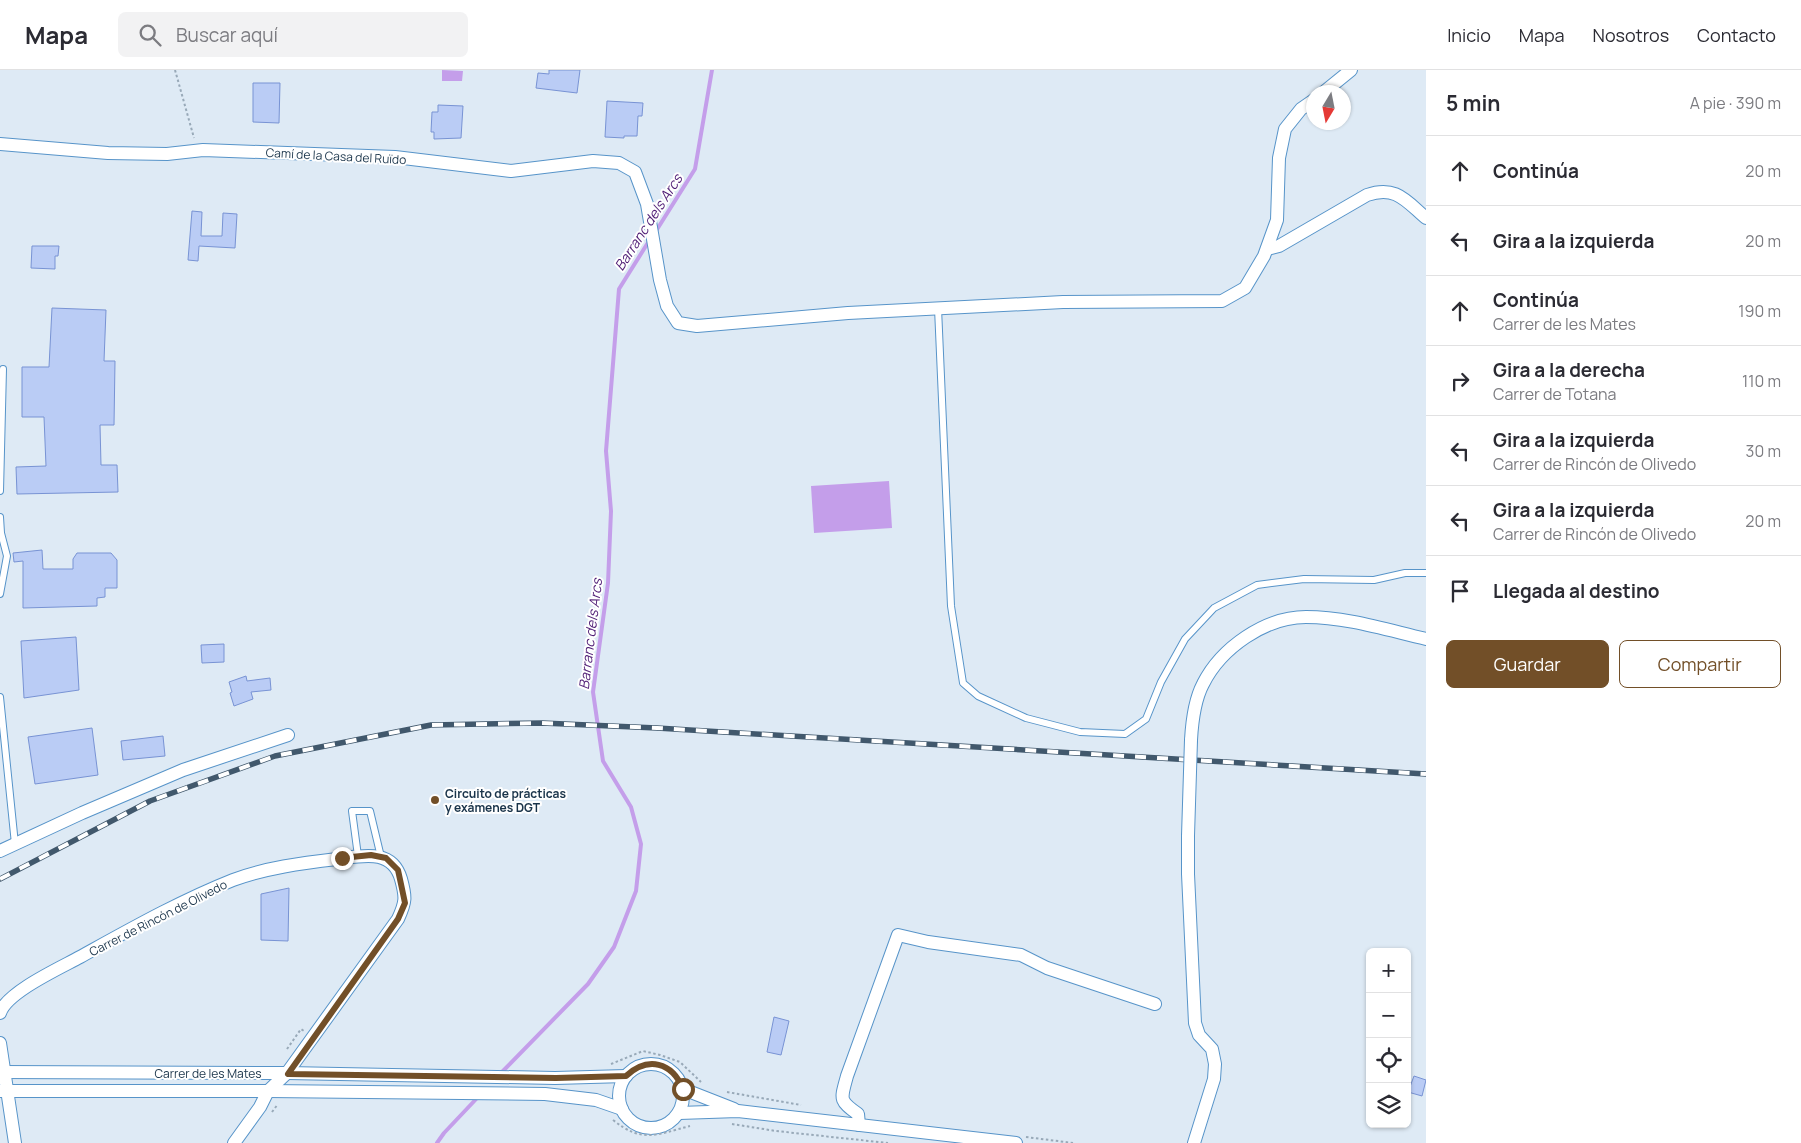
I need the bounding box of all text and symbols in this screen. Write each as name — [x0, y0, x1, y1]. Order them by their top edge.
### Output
search box — [118, 12, 468, 57]
text: Mapa — [25, 18, 88, 51]
icon: search — [136, 21, 164, 49]
text: Buscar aquí — [176, 22, 278, 48]
text: Inicio — [1447, 23, 1491, 47]
text: Mapa — [1519, 23, 1565, 47]
text: Nosotros — [1593, 23, 1669, 47]
text: Contacto — [1697, 23, 1776, 47]
north arrow — [1306, 85, 1351, 130]
text: 5 min — [1446, 89, 1500, 117]
text: A pie · 390 m — [1690, 92, 1781, 114]
street label: Camí de la Casa del Ruïdo — [265, 144, 407, 168]
icon: ahead — [1446, 157, 1474, 185]
text: Continúa — [1493, 158, 1579, 184]
text: 20 m — [1745, 160, 1781, 182]
water label: Barranc dels Arcs — [610, 169, 687, 274]
icon: left — [1446, 227, 1474, 255]
text: Gira a la izquierda — [1493, 228, 1654, 254]
text: 20 m — [1745, 230, 1781, 252]
text: Continúa — [1493, 287, 1579, 313]
icon: ahead — [1446, 297, 1474, 325]
text: 190 m — [1738, 300, 1781, 322]
text: Carrer de les Mates — [1493, 313, 1636, 335]
text: Gira a la derecha — [1493, 357, 1645, 383]
icon: right — [1446, 367, 1474, 395]
text: 110 m — [1742, 370, 1781, 392]
text: Carrer de Totana — [1493, 383, 1616, 405]
text: Gira a la izquierda — [1493, 427, 1654, 453]
icon: left — [1446, 437, 1474, 465]
text: 30 m — [1746, 440, 1781, 462]
text: Carrer de Rincón de Olivedo — [1493, 453, 1696, 475]
text: Gira a la izquierda — [1493, 497, 1654, 523]
icon: left — [1446, 507, 1474, 535]
text: 20 m — [1745, 510, 1781, 532]
text: Carrer de Rincón de Olivedo — [1493, 523, 1696, 545]
water label: Barranc dels Arcs — [574, 576, 606, 691]
icon: arrive — [1446, 577, 1474, 605]
text: Llegada al destino — [1493, 578, 1660, 604]
button: Guardar — [1446, 640, 1609, 688]
button: Compartir — [1619, 640, 1781, 688]
place label: Circuito de prácticas y exámenes DGT — [445, 785, 567, 816]
marker: Circuito de prácticas y exámenes DGT — [429, 794, 441, 806]
route end — [331, 847, 354, 870]
street label: Carrer de Rincón de Olivedo — [86, 876, 230, 960]
map controls — [1366, 948, 1411, 1128]
button: + — [1366, 948, 1411, 993]
button: − — [1366, 993, 1411, 1038]
button: locate — [1366, 1038, 1411, 1083]
street label: Carrer de les Mates — [154, 1065, 262, 1082]
route start — [672, 1078, 695, 1101]
button: layers — [1366, 1083, 1411, 1128]

